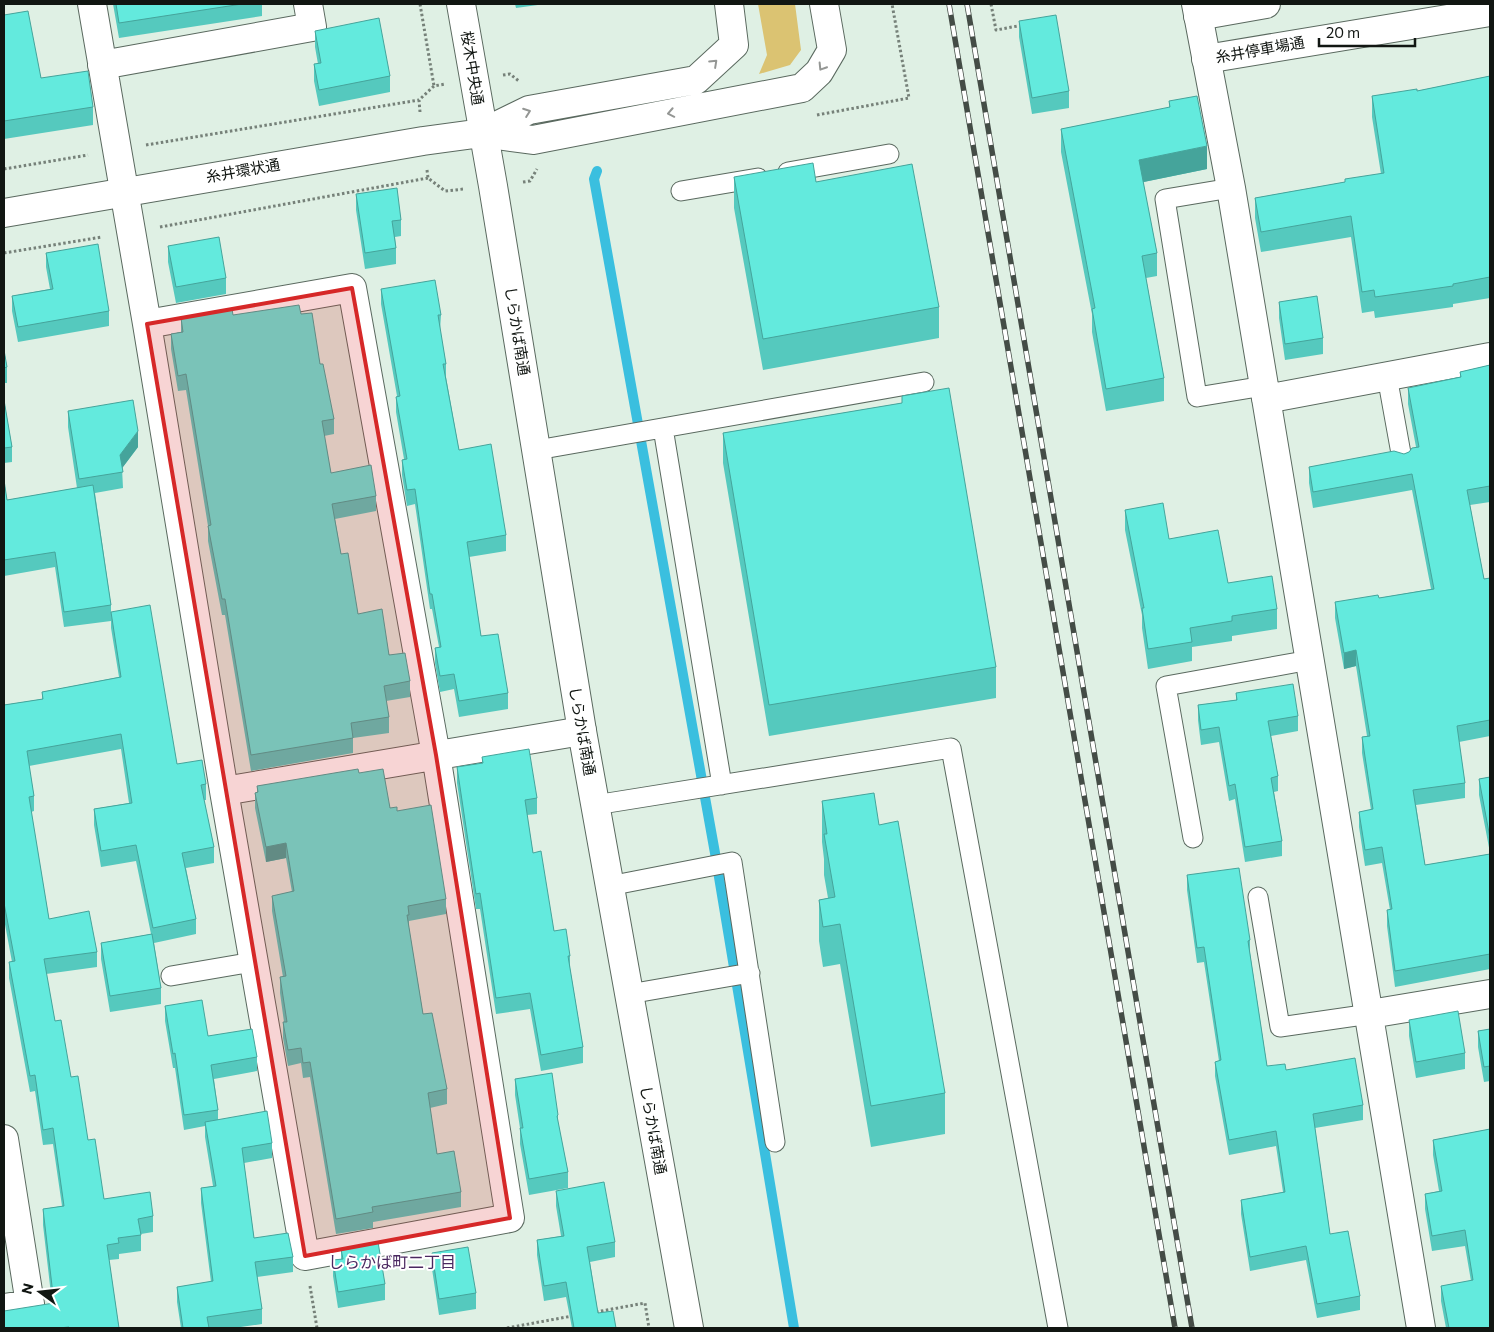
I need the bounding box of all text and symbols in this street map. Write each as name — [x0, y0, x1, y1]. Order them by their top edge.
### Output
scale bar — [1319, 15, 1415, 47]
text: 20 m — [1326, 23, 1360, 41]
street label: 桜木中央通 — [458, 29, 488, 106]
street label: 糸井停車場通 — [1214, 32, 1306, 66]
one-way arrow — [709, 60, 718, 69]
one-way arrow — [818, 61, 828, 70]
one-way arrow — [667, 107, 676, 118]
one-way arrow — [522, 108, 531, 118]
street label: 糸井環状通 — [204, 155, 281, 185]
street label: しらかば南通 — [502, 285, 534, 377]
street label: しらかば南通 — [566, 685, 600, 777]
street label: しらかば南通 — [637, 1084, 671, 1176]
district label: しらかば町二丁目 — [328, 1252, 456, 1271]
north arrow — [15, 1267, 65, 1317]
text: N — [17, 1281, 37, 1296]

